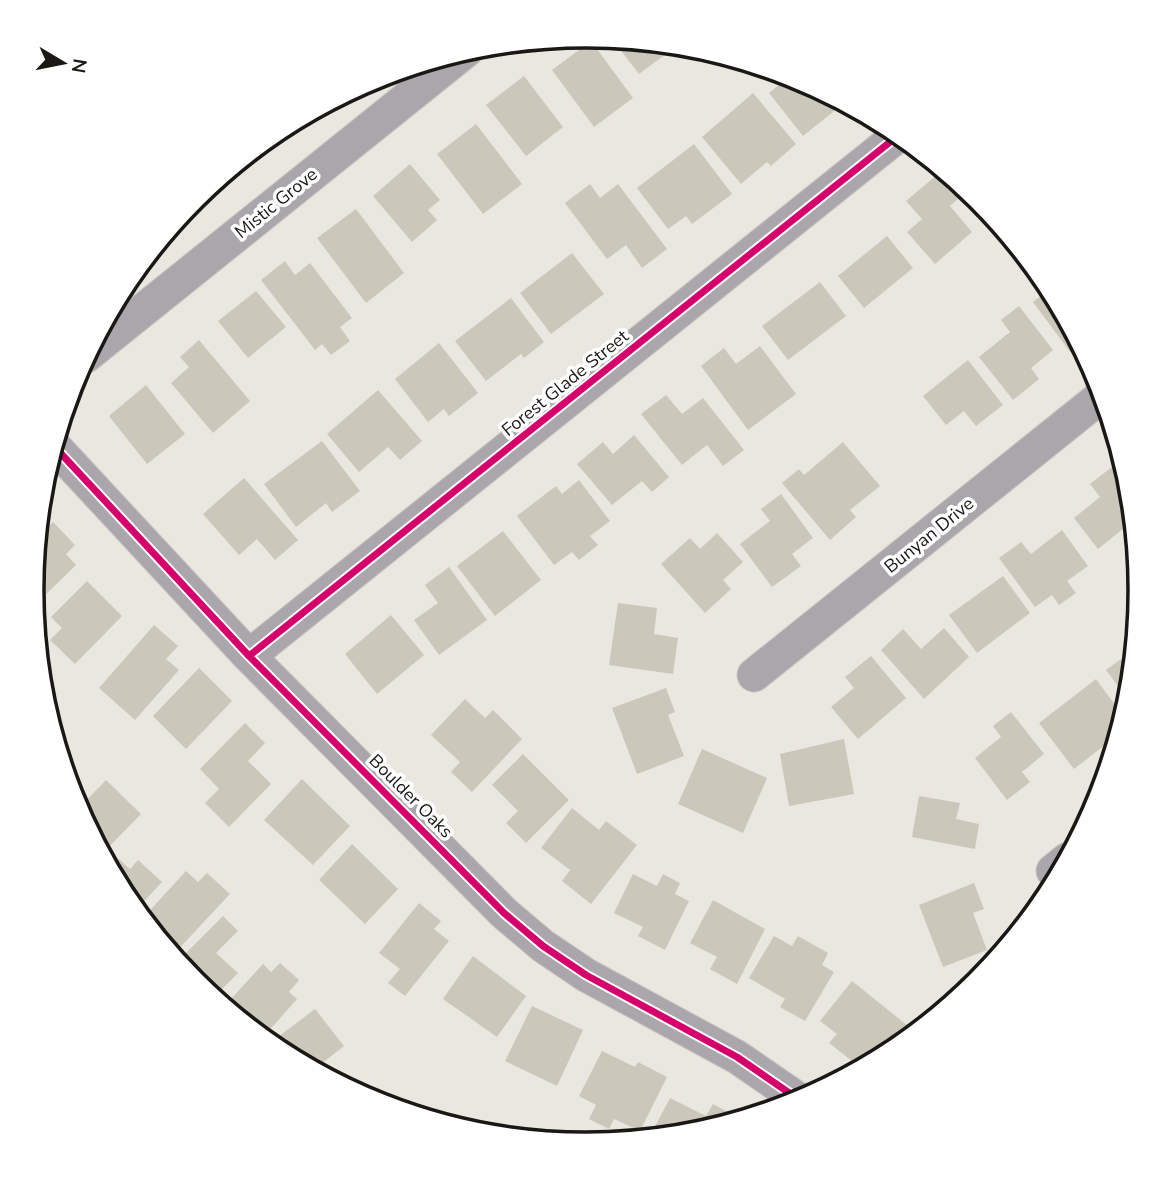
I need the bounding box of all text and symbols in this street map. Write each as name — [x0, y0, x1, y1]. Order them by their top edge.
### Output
north arrow — [28, 28, 98, 98]
text: N — [65, 57, 93, 75]
street label: Mistic Grove — [230, 162, 322, 244]
street label: Forest Glade Street — [497, 324, 634, 442]
street label: Bunyan Drive — [879, 492, 979, 578]
street label: Boulder Oaks — [364, 749, 458, 843]

